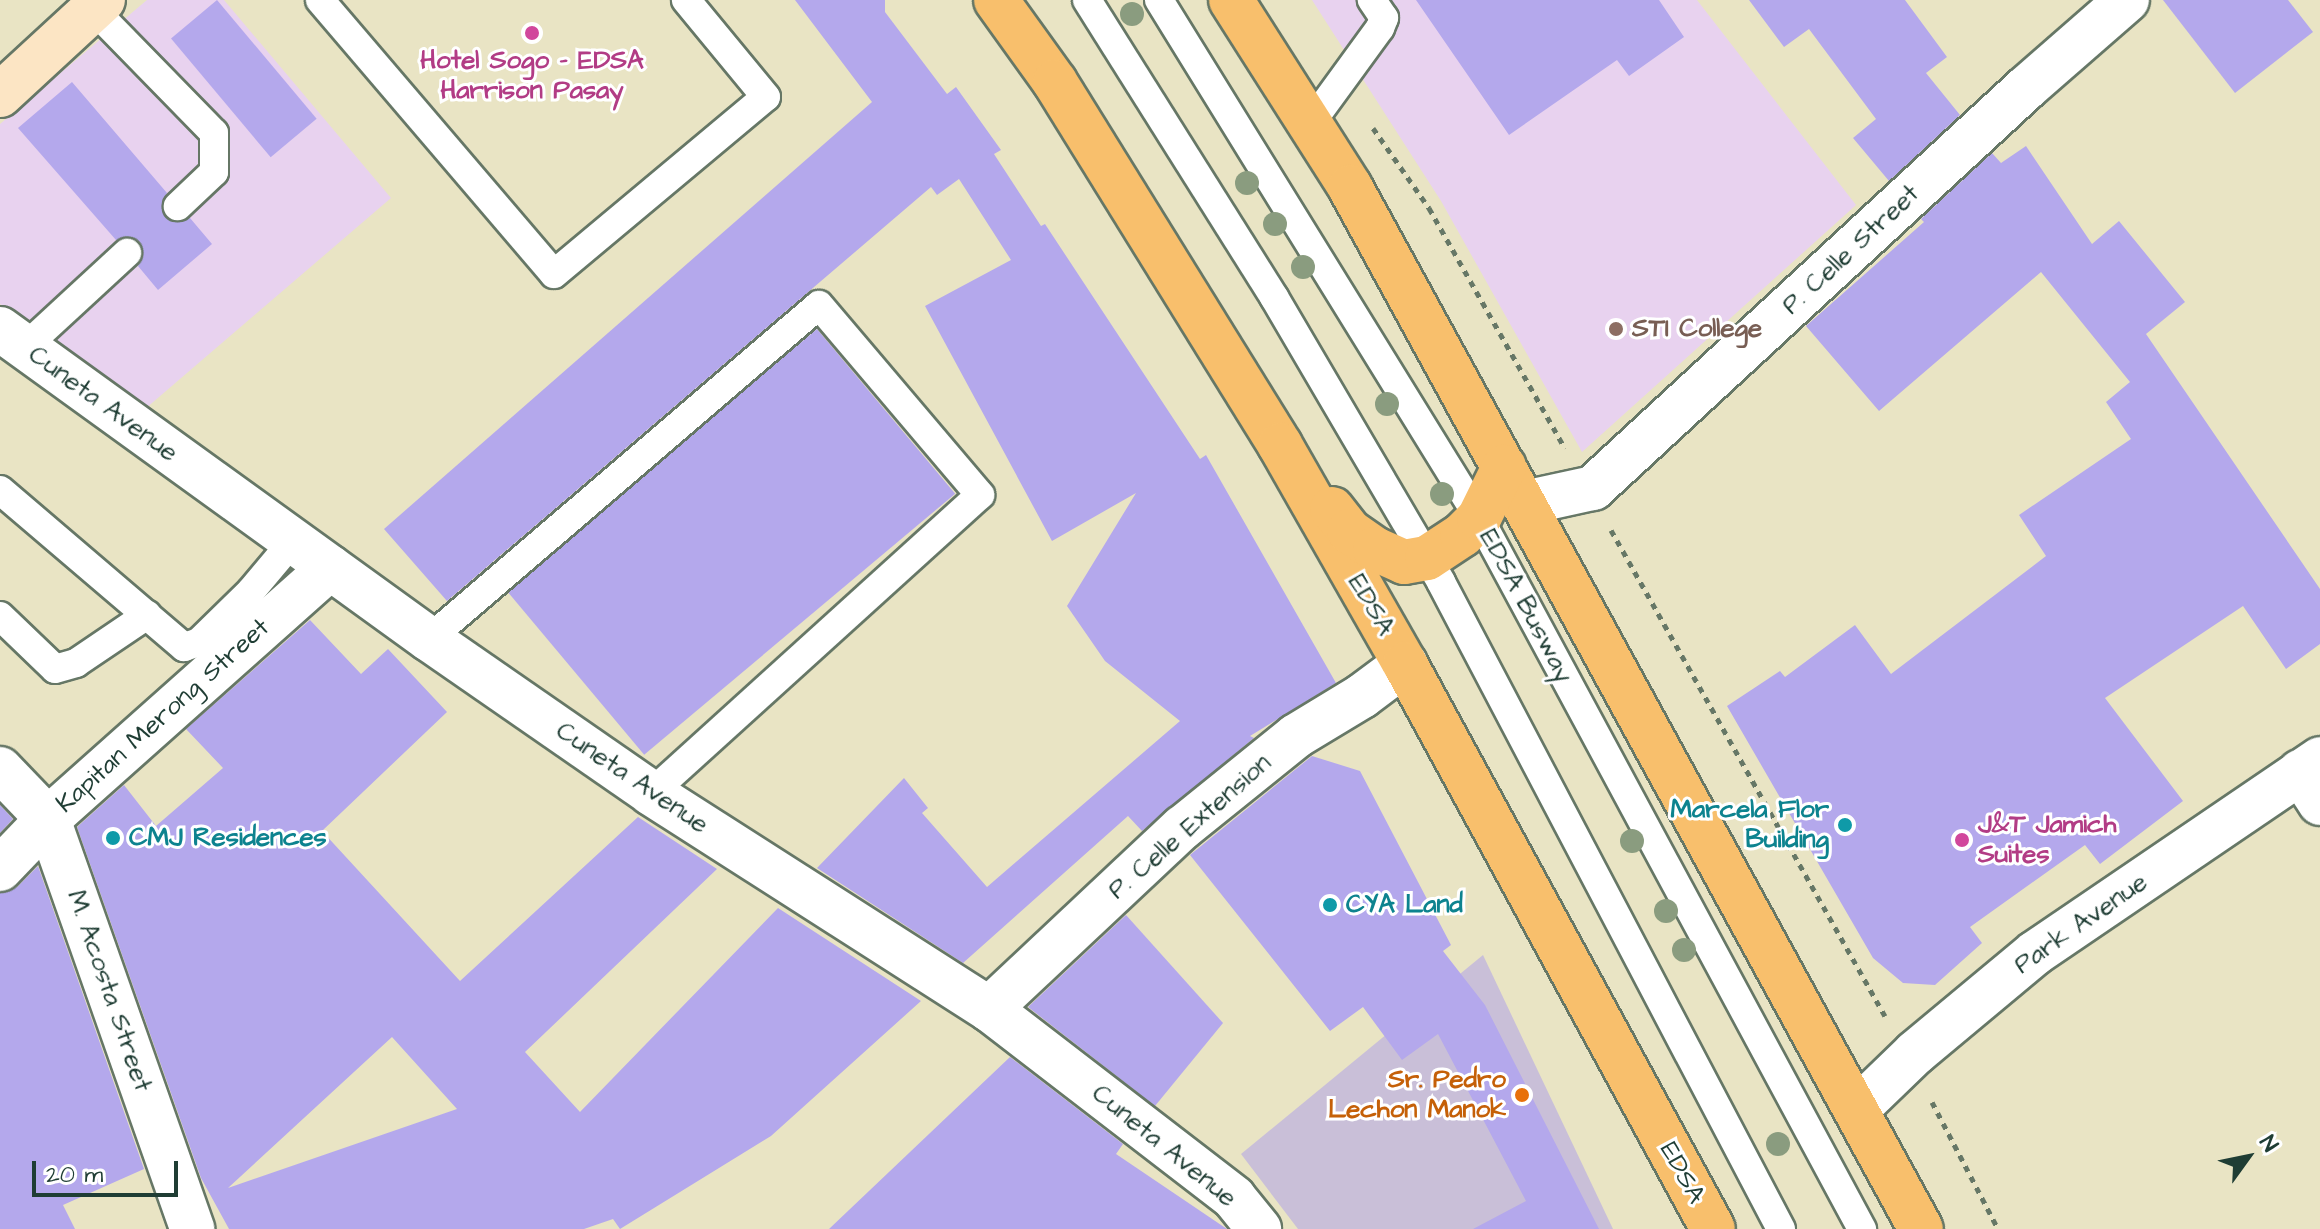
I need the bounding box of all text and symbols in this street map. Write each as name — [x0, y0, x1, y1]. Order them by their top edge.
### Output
marker: Hotel Sogo - EDSA Harrison Pasay — [523, 24, 541, 42]
place label: Hotel Sogo - EDSA Harrison Pasay — [420, 45, 644, 106]
street label: P. Celle Street — [1776, 179, 1926, 321]
place label: STI College — [1632, 313, 1762, 345]
marker: STI College — [1607, 320, 1625, 338]
street label: Cuneta Avenue — [22, 339, 184, 469]
street label: EDSA Busway — [1472, 524, 1580, 688]
street label: EDSA — [1341, 569, 1401, 641]
street label: Kapitan Merong Street — [50, 612, 276, 820]
street label: Cuneta Avenue — [550, 715, 714, 841]
street label: P. Celle Extension — [1102, 748, 1278, 906]
place label: Marcela Flor Building — [1671, 794, 1829, 856]
place label: J&T Jamich Suites — [1978, 809, 2116, 870]
marker: Marcela Flor Building — [1836, 816, 1854, 834]
place label: CMJ Residences — [129, 822, 327, 854]
marker: CMJ Residences — [104, 829, 122, 847]
marker: J&T Jamich Suites — [1953, 831, 1971, 849]
street label: Park Avenue — [2009, 867, 2153, 981]
street label: M. Acosta Street — [60, 886, 158, 1096]
place label: CYA Land — [1346, 889, 1463, 921]
marker: CYA Land — [1321, 896, 1339, 914]
place label: Sr. Pedro Lechon Manok — [1328, 1064, 1506, 1126]
street label: Cuneta Avenue — [1085, 1078, 1243, 1214]
marker: Sr. Pedro Lechon Manok — [1513, 1086, 1531, 1104]
north arrow — [2208, 1117, 2288, 1197]
text: N — [2252, 1129, 2285, 1158]
street label: EDSA — [1652, 1137, 1712, 1209]
scale bar — [36, 1145, 182, 1195]
text: 20 m — [46, 1158, 103, 1192]

